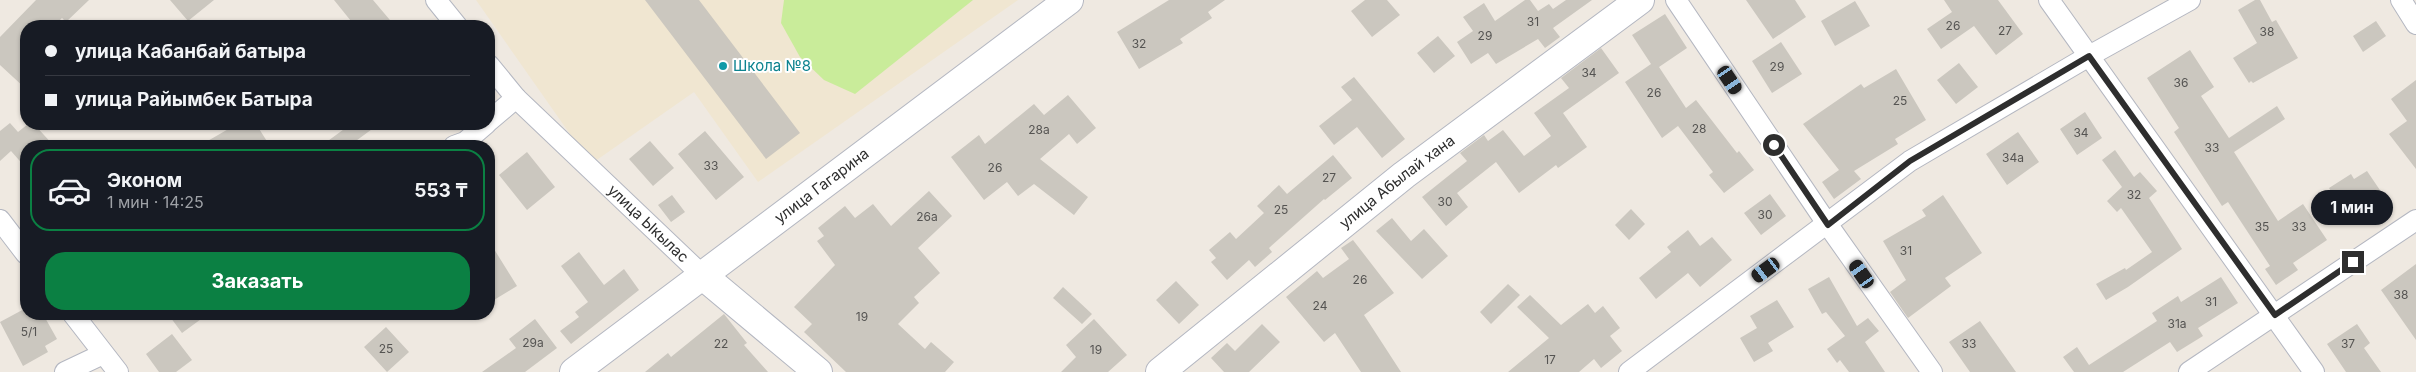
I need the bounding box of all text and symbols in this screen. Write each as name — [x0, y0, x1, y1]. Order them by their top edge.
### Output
house number: 31 — [1527, 14, 1539, 29]
house number: 26 — [1946, 18, 1960, 33]
house number: 27 — [1998, 23, 2012, 38]
house number: 38 — [2260, 24, 2274, 39]
house number: 29 — [1478, 28, 1492, 43]
house number: 32 — [1132, 36, 1146, 51]
text: улица Кабанбай батыра — [75, 40, 306, 63]
place label: Школа №8 — [733, 56, 811, 75]
house number: 29 — [1770, 59, 1784, 74]
marker: Школа №8 — [717, 60, 729, 72]
car — [1715, 63, 1744, 97]
house number: 34 — [1581, 65, 1597, 80]
house number: 36 — [2174, 75, 2188, 90]
house number: 26 — [1647, 85, 1661, 100]
text: улица Райымбек Батыра — [75, 88, 313, 111]
house number: 25 — [1893, 93, 1907, 108]
house number: 28 — [1692, 121, 1706, 136]
house number: 28а — [1028, 122, 1050, 137]
house number: 34 — [2073, 125, 2089, 140]
street label: улица Абылай хана — [1335, 131, 1458, 232]
route start — [1763, 134, 1785, 156]
house number: 33 — [2205, 140, 2219, 155]
street label: улица Гагарина — [771, 144, 873, 227]
house number: 34а — [2002, 150, 2024, 165]
house number: 33 — [704, 158, 718, 173]
house number: 26 — [988, 160, 1002, 175]
icon: car — [47, 168, 92, 213]
text: Эконом — [107, 169, 182, 192]
house number: 27 — [1322, 170, 1336, 185]
text: 553 ₸ — [414, 179, 468, 202]
street label: улица Ыкылас — [604, 180, 693, 266]
house number: 32 — [2127, 187, 2141, 202]
callout: 1 мин — [2312, 190, 2394, 224]
text: 1 мин · 14:25 — [107, 192, 204, 212]
house number: 30 — [1438, 194, 1452, 209]
text: 1 мин — [2330, 197, 2374, 217]
house number: 25 — [1274, 202, 1288, 217]
house number: 30 — [1758, 207, 1772, 222]
house number: 26а — [916, 209, 938, 224]
house number: 35 — [2255, 219, 2269, 234]
house number: 33 — [2292, 219, 2306, 234]
house number: 31 — [1900, 243, 1912, 258]
route end — [2342, 251, 2364, 273]
button: Заказать — [45, 252, 470, 310]
car — [1749, 255, 1782, 285]
car — [1847, 257, 1876, 291]
house number: 26 — [1353, 272, 1367, 287]
house number: 38 — [2394, 287, 2408, 302]
house number: 31 — [2205, 294, 2217, 309]
house number: 24 — [1313, 298, 1328, 313]
house number: 19 — [856, 309, 868, 324]
house number: 31а — [2167, 316, 2187, 331]
house number: 5/1 — [21, 324, 37, 339]
house number: 29а — [522, 335, 544, 350]
house number: 22 — [714, 336, 728, 351]
house number: 33 — [1962, 336, 1976, 351]
house number: 37 — [2341, 336, 2355, 351]
house number: 25 — [379, 341, 393, 356]
house number: 19 — [1090, 342, 1102, 357]
house number: 17 — [1544, 352, 1556, 367]

